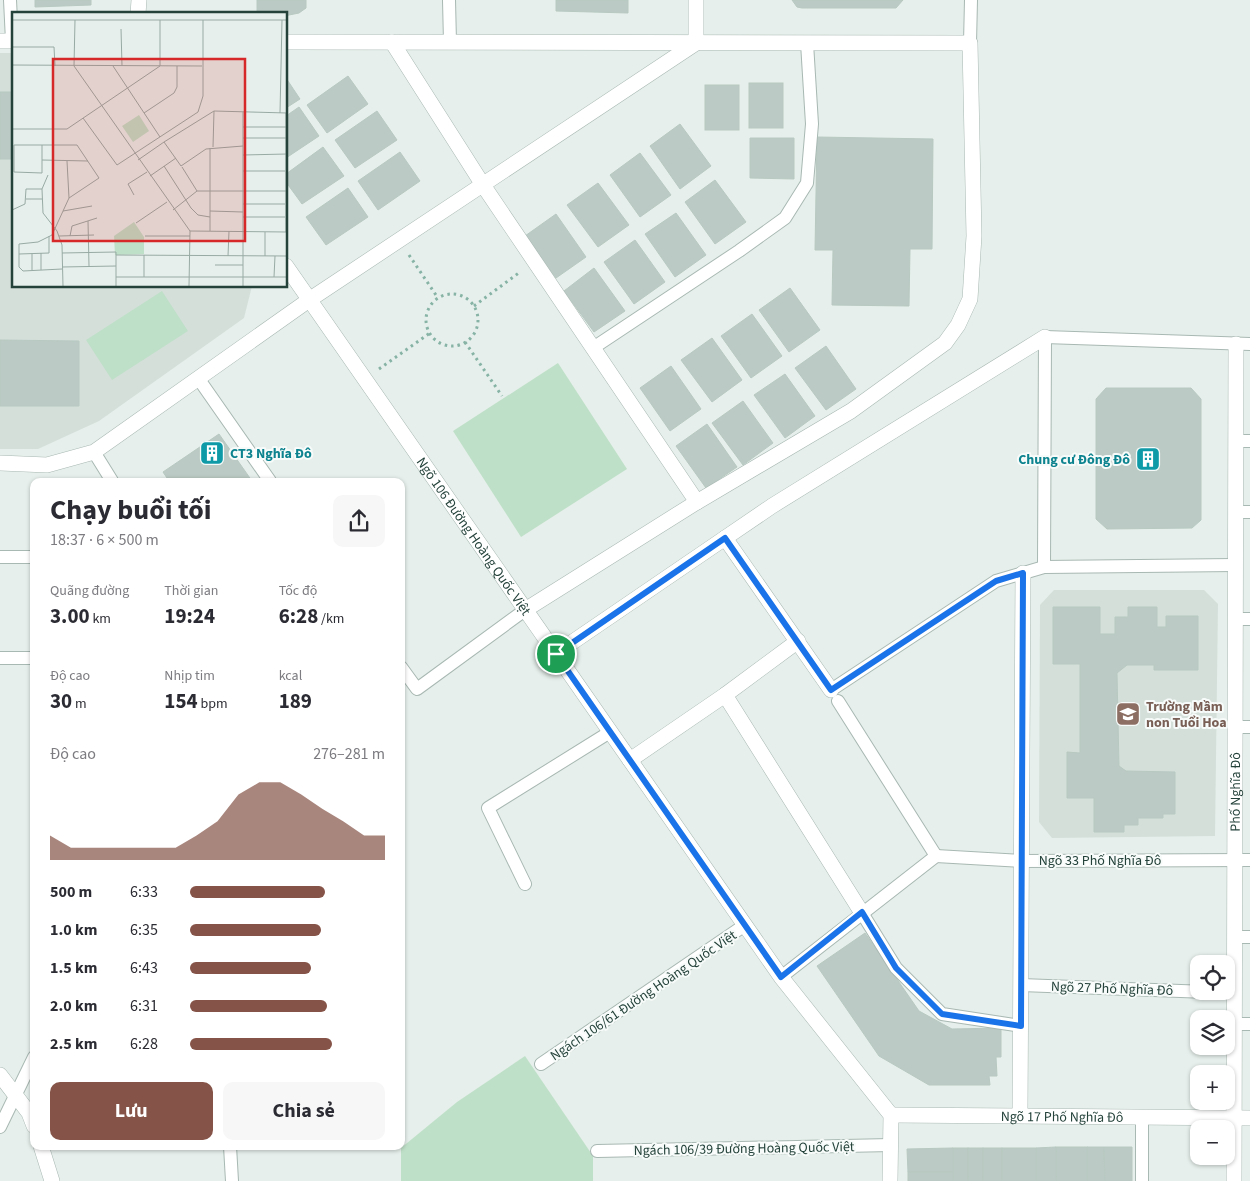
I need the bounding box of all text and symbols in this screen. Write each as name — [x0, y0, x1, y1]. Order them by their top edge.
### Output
inset map — [12, 12, 288, 288]
building icon: CT3 Nghĩa Đô — [199, 440, 225, 466]
place label: CT3 Nghĩa Đô — [230, 444, 312, 464]
building icon: Chung cư Đông Đô — [1135, 446, 1161, 472]
place label: Chung cư Đông Đô — [1018, 450, 1130, 470]
street label: Ngõ 106 Đường Hoàng Quốc Việt — [411, 453, 535, 620]
text: Chạy buổi tối — [50, 490, 212, 530]
button: share — [333, 495, 385, 547]
text: 18:37 · 6 × 500 m — [50, 529, 159, 551]
text: Quãng đường — [50, 581, 129, 601]
text: Thời gian — [164, 581, 219, 601]
text: Tốc độ — [279, 581, 317, 601]
text: 3.00 — [50, 601, 90, 631]
text: 19:24 — [164, 601, 215, 631]
text: 6:28 — [279, 601, 318, 631]
text: km — [90, 609, 111, 629]
text: /km — [318, 609, 344, 629]
pin — [535, 633, 577, 675]
icon: arrive — [542, 640, 570, 668]
text: Độ cao — [50, 666, 90, 686]
text: Nhịp tim — [164, 666, 215, 686]
text: kcal — [279, 666, 302, 686]
text: 30 — [50, 686, 72, 716]
text: 154 — [164, 686, 198, 716]
text: 189 — [279, 686, 312, 716]
text: m — [72, 694, 87, 714]
text: bpm — [198, 694, 228, 714]
place label: Trường Mầm non Tuổi Hoa — [1146, 697, 1227, 733]
school or university icon: Trường Mầm non Tuổi Hoa — [1115, 701, 1141, 727]
text: Độ cao — [50, 743, 96, 765]
text: 276–281 m — [313, 743, 385, 765]
street label: Phố Nghĩa Đô — [1226, 752, 1246, 832]
street label: Ngõ 33 Phố Nghĩa Đô — [1039, 851, 1161, 871]
text: 500 m — [50, 881, 92, 903]
text: 6:33 — [130, 881, 158, 903]
text: 1.0 km — [50, 919, 97, 941]
text: 6:35 — [130, 919, 158, 941]
street label: Ngách 106/61 Đường Hoàng Quốc Việt — [546, 926, 741, 1066]
map controls — [1190, 955, 1235, 1165]
button: locate — [1190, 955, 1235, 1000]
text: 1.5 km — [50, 957, 97, 979]
text: 6:43 — [130, 957, 158, 979]
street label: Ngõ 27 Phố Nghĩa Đô — [1050, 977, 1174, 1001]
text: 2.0 km — [50, 995, 97, 1017]
text: 6:31 — [130, 995, 158, 1017]
button: layers — [1190, 1010, 1235, 1055]
text: 2.5 km — [50, 1033, 97, 1055]
text: 6:28 — [130, 1033, 158, 1055]
button: + — [1190, 1065, 1235, 1110]
button: Lưu — [50, 1082, 213, 1140]
button: Chia sẻ — [223, 1082, 385, 1140]
street label: Ngõ 17 Phố Nghĩa Đô — [1001, 1107, 1123, 1128]
button: − — [1190, 1120, 1235, 1165]
street label: Ngách 106/39 Đường Hoàng Quốc Việt — [633, 1137, 855, 1161]

